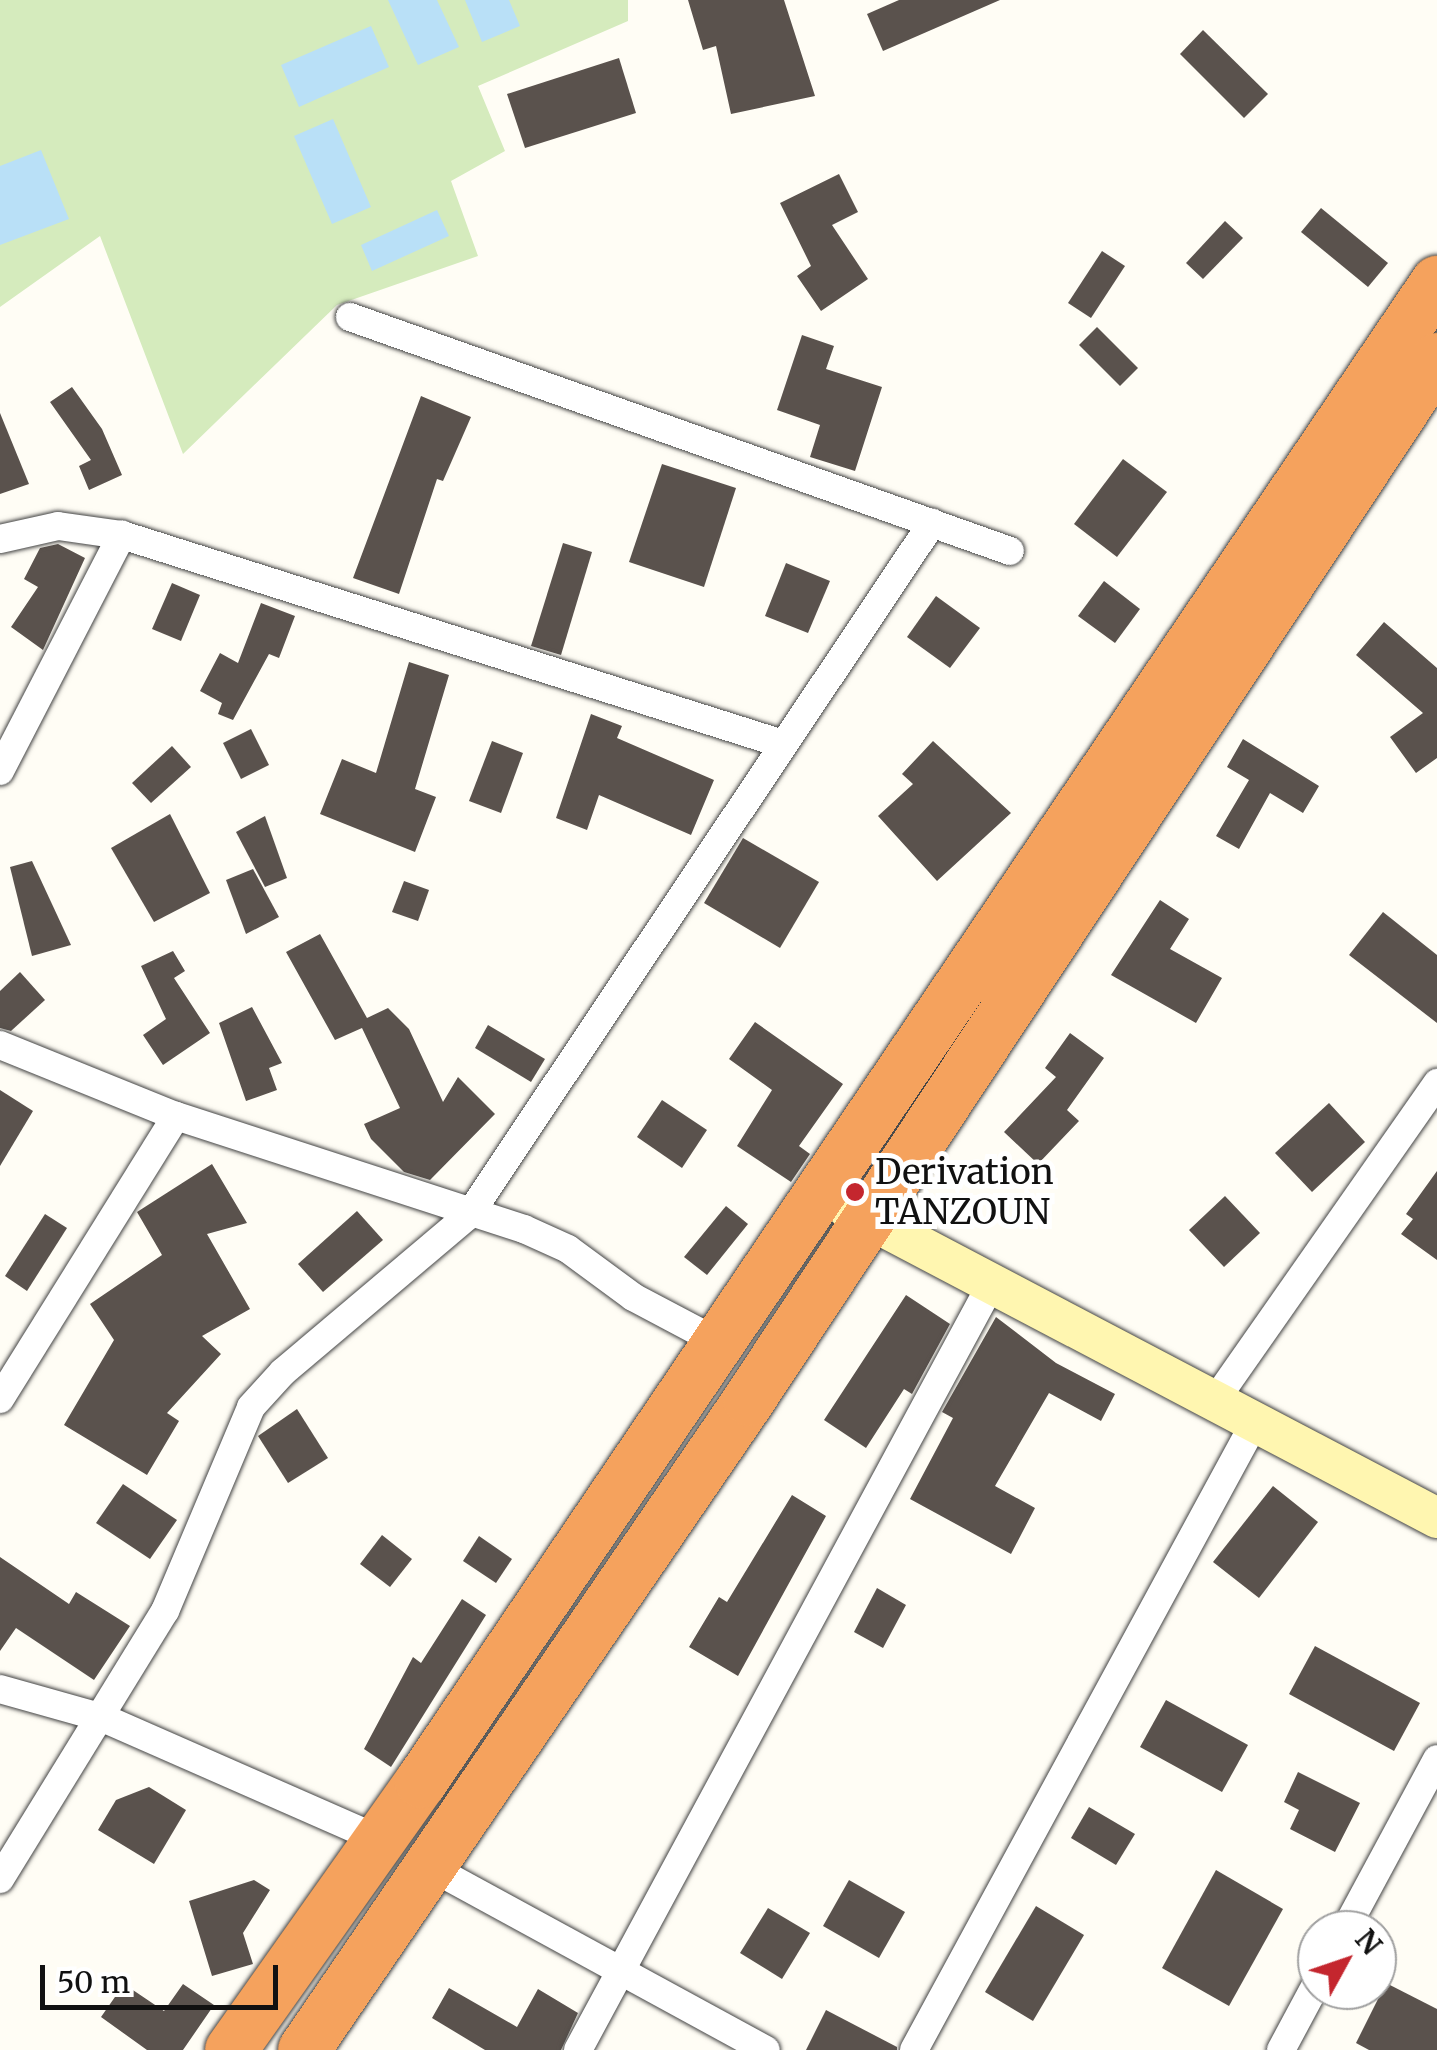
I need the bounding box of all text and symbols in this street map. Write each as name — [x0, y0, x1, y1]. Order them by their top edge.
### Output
place label: Derivation TANZOUN — [875, 1151, 1054, 1233]
marker: Derivation TANZOUN — [844, 1181, 866, 1203]
north arrow — [1297, 1910, 1397, 2010]
text: N — [1348, 1922, 1389, 1962]
scale bar — [45, 1945, 282, 2007]
text: 50 m — [57, 1963, 130, 2001]

